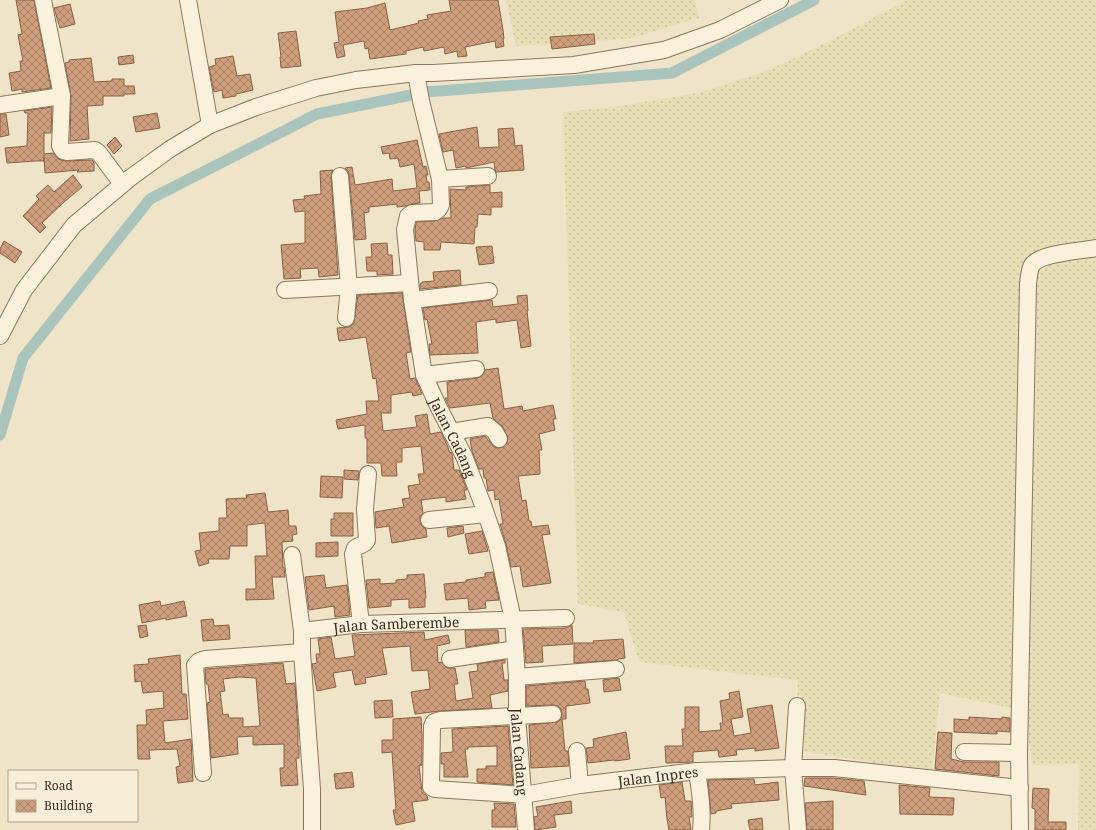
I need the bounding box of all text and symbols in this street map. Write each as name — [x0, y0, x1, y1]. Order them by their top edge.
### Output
street label: Jalan Cadang — [425, 393, 481, 481]
street label: Jalan Samberembe — [331, 612, 460, 637]
street label: Jalan Cadang — [507, 707, 533, 797]
street label: Jalan Inpres — [616, 761, 699, 790]
legend — [8, 770, 138, 822]
text: Road — [44, 777, 74, 794]
text: Building — [44, 797, 93, 814]

